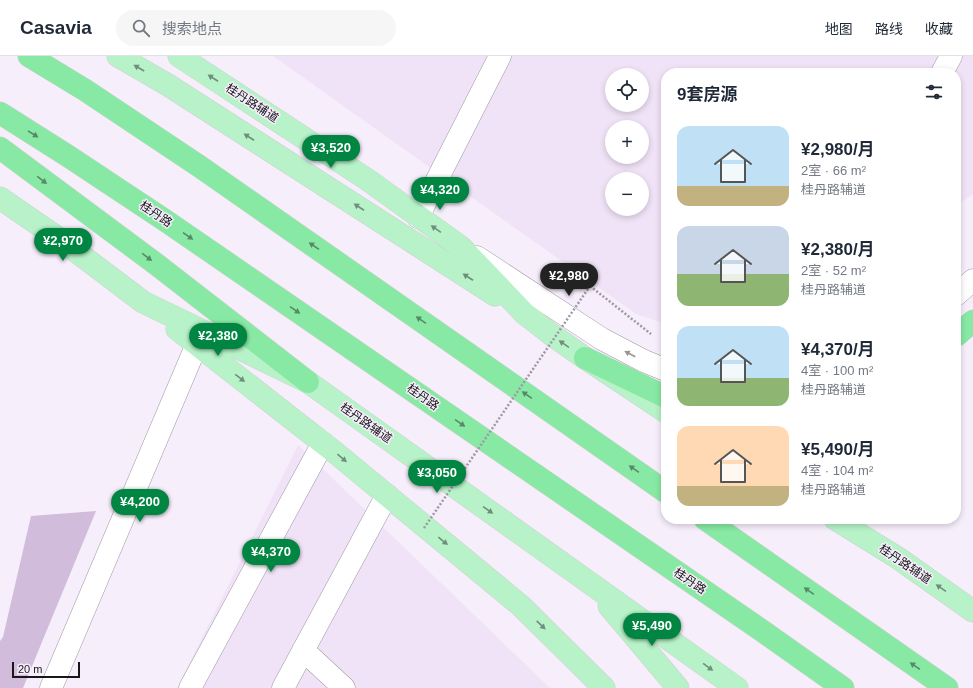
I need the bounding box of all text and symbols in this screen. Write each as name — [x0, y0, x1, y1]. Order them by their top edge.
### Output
search box — [116, 10, 396, 46]
text: Casavia — [20, 17, 92, 38]
icon: search — [130, 17, 152, 39]
text: 搜索地点 — [162, 20, 222, 37]
text: 地图 — [825, 21, 853, 37]
text: 路线 — [875, 21, 903, 37]
text: 收藏 — [925, 21, 953, 37]
one-way arrow — [133, 65, 145, 72]
map controls — [605, 68, 649, 216]
button: locate — [605, 68, 649, 112]
one-way arrow — [208, 74, 218, 82]
street label: 桂丹路辅道 — [223, 81, 281, 125]
icon: filters — [923, 81, 945, 103]
text: 9套房源 — [677, 85, 737, 104]
button: + — [605, 120, 649, 164]
one-way arrow — [27, 130, 39, 137]
one-way arrow — [244, 133, 255, 141]
pin: ¥3,520 — [298, 135, 364, 169]
text: ¥3,520 — [311, 140, 351, 155]
text: ¥2,980/月 — [801, 140, 875, 159]
icon: home — [709, 142, 757, 190]
text: 2室 · 66 m² — [801, 163, 866, 178]
button: − — [605, 172, 649, 216]
one-way arrow — [37, 176, 48, 184]
pin: ¥4,320 — [407, 177, 473, 211]
text: ¥4,320 — [420, 182, 460, 197]
text: 桂丹路辅道 — [801, 182, 866, 197]
street label: 桂丹路 — [137, 198, 175, 230]
one-way arrow — [353, 204, 365, 211]
one-way arrow — [431, 225, 442, 233]
pin: ¥2,970 — [30, 228, 96, 262]
one-way arrow — [183, 232, 193, 240]
text: ¥2,970 — [43, 233, 83, 248]
text: ¥2,380/月 — [801, 240, 875, 259]
one-way arrow — [309, 242, 319, 250]
icon: home — [709, 242, 757, 290]
one-way arrow — [141, 253, 152, 262]
pin: ¥2,980 — [536, 263, 602, 297]
text: 2室 · 52 m² — [801, 263, 866, 278]
text: ¥2,980 — [549, 268, 589, 283]
one-way arrow — [463, 274, 474, 281]
text: 桂丹路辅道 — [801, 282, 866, 297]
one-way arrow — [290, 306, 301, 314]
one-way arrow — [416, 316, 426, 324]
pin: ¥2,380 — [185, 323, 251, 357]
text: ¥2,380 — [198, 328, 238, 343]
one-way arrow — [559, 340, 569, 348]
text: ¥4,370/月 — [801, 340, 875, 359]
icon: home — [709, 342, 757, 390]
one-way arrow — [625, 351, 636, 357]
text: 4室 · 100 m² — [801, 363, 873, 378]
one-way arrow — [235, 374, 246, 382]
street label: 桂丹路 — [404, 381, 442, 413]
text: 桂丹路辅道 — [801, 382, 866, 397]
one-way arrow — [522, 391, 533, 399]
street label: 桂丹路辅道 — [337, 400, 395, 446]
one-way arrow — [455, 419, 466, 427]
text: ¥5,490/月 — [801, 440, 875, 459]
icon: home — [709, 442, 757, 490]
one-way arrow — [337, 454, 348, 463]
pin: ¥3,050 — [404, 460, 470, 494]
text: 4室 · 104 m² — [801, 463, 873, 478]
text: ¥3,050 — [417, 465, 457, 480]
one-way arrow — [629, 465, 639, 473]
text: 桂丹路辅道 — [801, 482, 866, 497]
pin: ¥4,200 — [107, 489, 173, 523]
text: ¥4,200 — [120, 494, 160, 509]
one-way arrow — [483, 506, 493, 514]
one-way arrow — [437, 536, 448, 545]
pin: ¥4,370 — [238, 539, 304, 573]
street label: 桂丹路辅道 — [876, 541, 934, 587]
text: ¥4,370 — [251, 544, 291, 559]
street label: 桂丹路 — [671, 565, 709, 597]
one-way arrow — [936, 584, 946, 592]
one-way arrow — [804, 587, 814, 595]
pin: ¥5,490 — [619, 613, 685, 647]
text: ¥5,490 — [632, 618, 672, 633]
one-way arrow — [536, 621, 546, 630]
scale bar — [12, 660, 80, 679]
one-way arrow — [910, 662, 921, 670]
text: 20 m — [18, 663, 42, 675]
one-way arrow — [703, 663, 714, 671]

